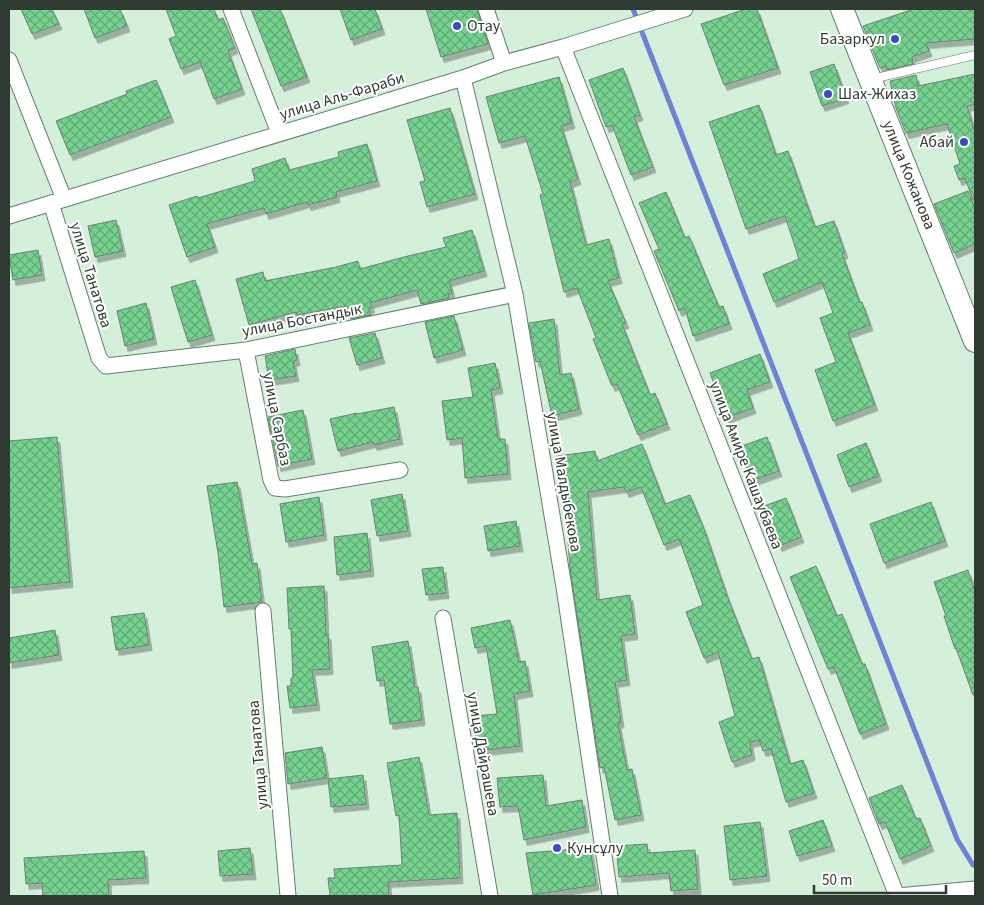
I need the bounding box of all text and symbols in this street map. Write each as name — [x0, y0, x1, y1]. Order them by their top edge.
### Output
place label: Отау — [467, 15, 501, 37]
marker: Отау — [451, 20, 463, 32]
place label: Базаркул — [820, 28, 885, 50]
marker: Базаркул — [889, 33, 901, 45]
street label: улица Аль-Фараби — [277, 67, 407, 125]
place label: Шах-Жихаз — [838, 83, 916, 105]
marker: Шах-Жихаз — [822, 88, 834, 100]
street label: улица Кожанова — [877, 117, 941, 233]
place label: Абай — [920, 131, 954, 153]
marker: Абай — [958, 136, 970, 148]
street label: улица Танатова — [64, 219, 118, 331]
street label: улица Бостандык — [240, 298, 364, 342]
street label: улица Сарбаз — [257, 370, 297, 468]
street label: улица Амире Кашаубаева — [704, 378, 788, 552]
street label: улица Малдыбекова — [541, 410, 587, 554]
street label: улица Дайрашева — [461, 690, 505, 818]
street label: улица Танатова — [242, 700, 274, 810]
place label: Кунсұлу — [567, 837, 624, 859]
marker: Кунсұлу — [551, 842, 563, 854]
scale bar — [814, 862, 946, 894]
text: 50 m — [822, 870, 852, 891]

